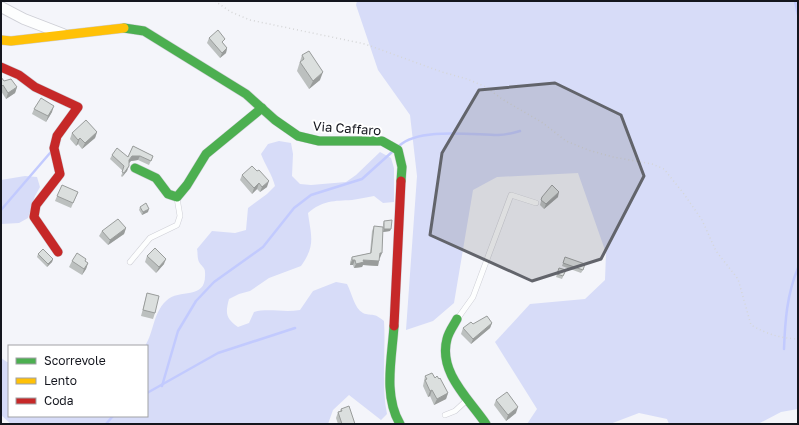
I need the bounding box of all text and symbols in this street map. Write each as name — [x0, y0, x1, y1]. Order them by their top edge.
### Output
street label: Via Caffaro — [312, 118, 382, 138]
legend — [8, 345, 148, 417]
text: Scorrevole — [44, 353, 106, 368]
text: Lento — [44, 373, 77, 388]
text: Coda — [44, 393, 74, 408]

